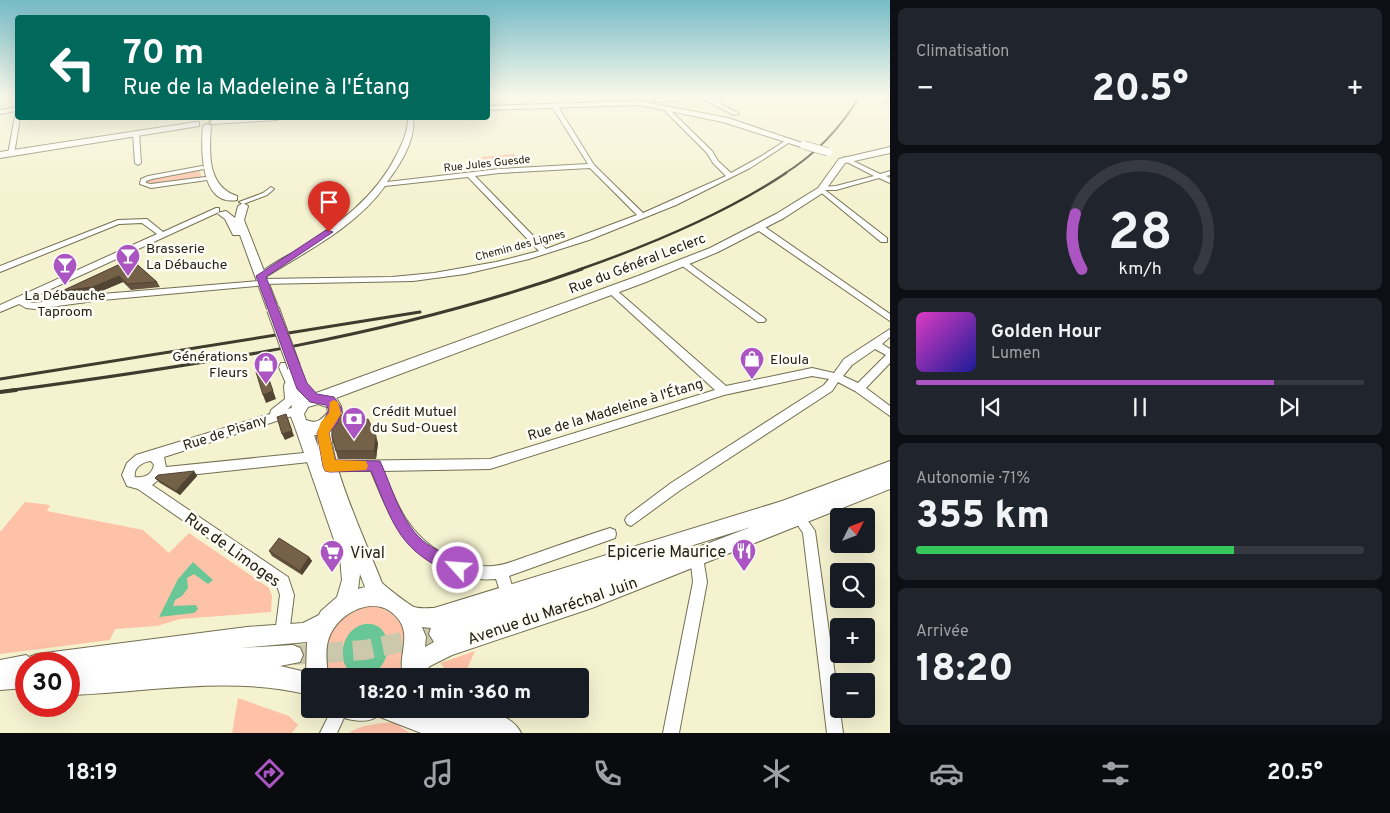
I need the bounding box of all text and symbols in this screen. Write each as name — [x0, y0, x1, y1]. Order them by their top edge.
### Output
text: 70 m — [123, 32, 204, 76]
icon: left — [40, 35, 105, 100]
text: Climatisation — [916, 42, 1009, 62]
text: 20.5° — [1092, 66, 1188, 115]
text: − — [916, 72, 934, 108]
text: + — [1346, 72, 1364, 108]
text: Rue de la Madeleine à l'Étang — [123, 75, 410, 102]
street label: Rue Jules Guesde — [443, 152, 531, 176]
pin — [308, 181, 350, 232]
icon: arrive — [315, 188, 343, 216]
text: 28 — [1108, 202, 1172, 268]
street label: Chemin des Lignes — [474, 227, 567, 265]
street label: Rue du Général Leclerc — [567, 230, 708, 298]
place label: Brasserie La Débauche — [146, 241, 227, 274]
bar icon: Brasserie La Débauche — [115, 243, 141, 277]
bar icon: La Débauche Taproom — [52, 252, 78, 286]
text: km/h — [1118, 258, 1162, 281]
place label: La Débauche Taproom — [24, 288, 106, 321]
text: Golden Hour — [991, 320, 1102, 344]
text: Lumen — [991, 344, 1041, 364]
shop icon: Eloula — [739, 346, 765, 380]
place label: Générations Fleurs — [172, 349, 248, 382]
shop icon: Générations Fleurs — [253, 351, 279, 385]
place label: Eloula — [770, 352, 809, 369]
street label: Rue de la Madeleine à l'Étang — [525, 375, 705, 445]
icon: previous — [977, 393, 1005, 421]
icon: pause — [1126, 393, 1154, 421]
icon: next — [1275, 393, 1303, 421]
place label: Crédit Mutuel du Sud-Ouest — [372, 404, 458, 437]
bank icon: Crédit Mutuel du Sud-Ouest — [341, 406, 367, 440]
street label: Rue de Pisany — [181, 412, 270, 455]
text: Autonomie · 71% — [916, 469, 1030, 489]
text: 355 km — [916, 493, 1050, 542]
north arrow — [830, 508, 875, 552]
map controls — [830, 508, 875, 718]
street label: Rue de Limoges — [180, 509, 284, 592]
restaurant icon: Epicerie Maurice — [731, 538, 757, 572]
supermarket icon: Vival — [319, 539, 345, 573]
position arrow — [431, 541, 483, 593]
place label: Epicerie Maurice — [607, 543, 726, 563]
place label: Vival — [350, 544, 385, 564]
button: search — [830, 563, 875, 608]
street label: Avenue du Maréchal Juin — [465, 573, 640, 650]
button: + — [830, 618, 875, 663]
text: Arrivée — [916, 622, 969, 642]
text: 18:20 — [916, 646, 1014, 695]
speed limit sign: 30 — [15, 652, 80, 717]
button: − — [830, 673, 875, 718]
text: 18:20 · 1 min · 360 m — [359, 681, 531, 705]
icon: directions — [252, 756, 287, 791]
icon: music — [421, 756, 456, 791]
icon: phone — [590, 756, 625, 791]
icon: climate — [759, 756, 794, 791]
icon: car — [929, 756, 964, 791]
icon: filters — [1098, 756, 1133, 791]
text: 18:19 — [67, 760, 117, 787]
text: 20.5° — [1267, 760, 1323, 787]

